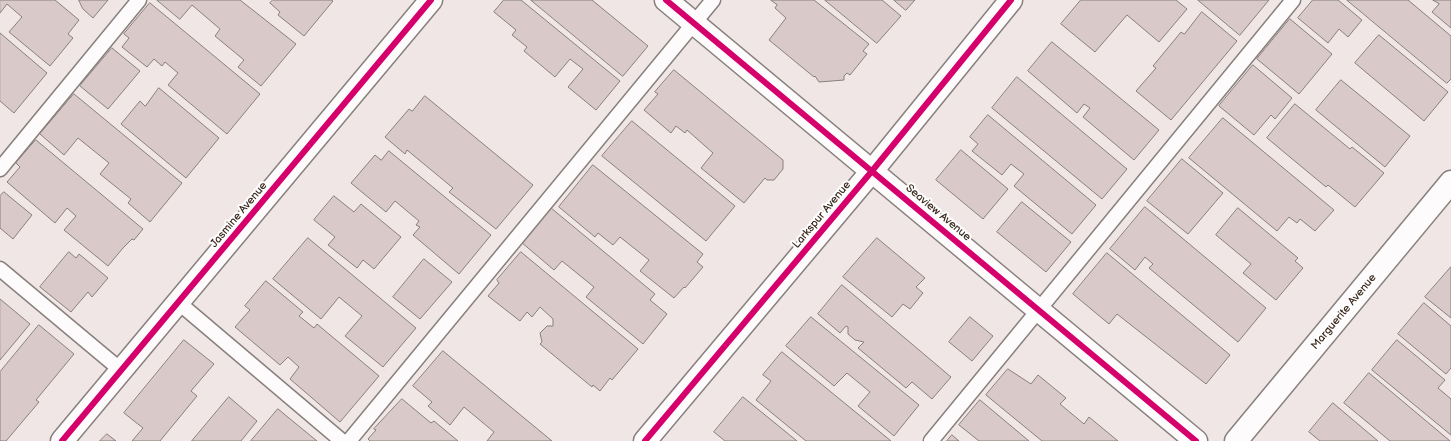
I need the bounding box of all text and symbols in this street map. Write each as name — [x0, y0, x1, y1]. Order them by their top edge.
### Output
street label: Larkspur Avenue — [790, 179, 854, 251]
street label: Jasmine Avenue — [208, 180, 270, 250]
street label: Seaview Avenue — [903, 182, 973, 244]
street label: Marguerite Avenue — [1309, 272, 1379, 352]

